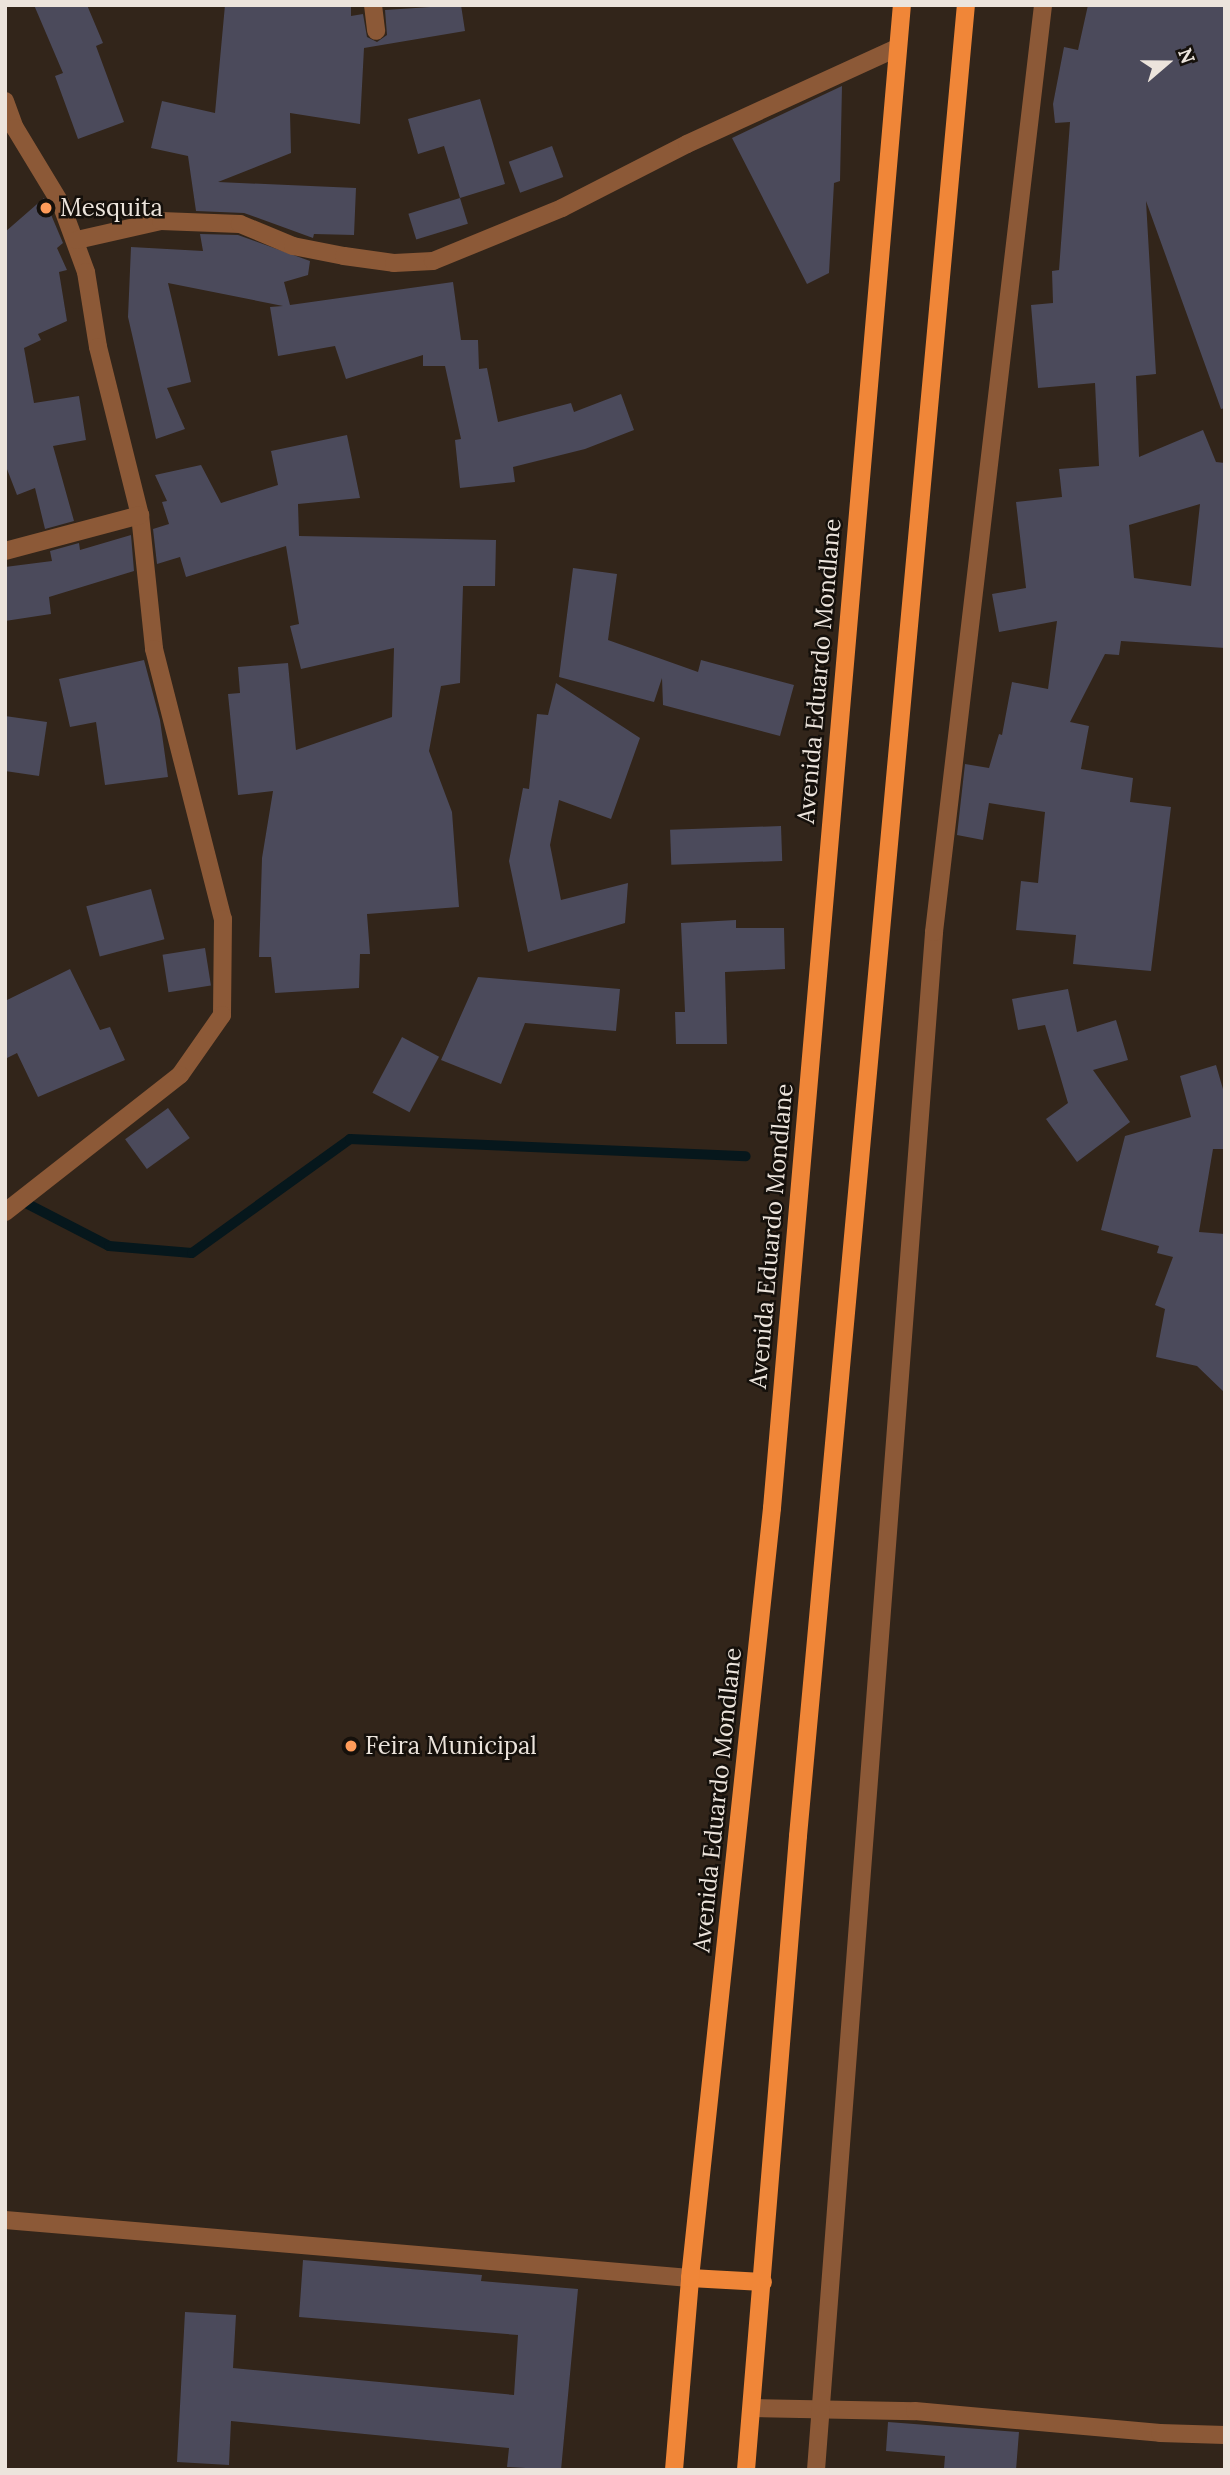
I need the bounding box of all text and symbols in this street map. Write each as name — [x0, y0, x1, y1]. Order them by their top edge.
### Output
north arrow — [1132, 28, 1202, 98]
text: N — [1173, 45, 1201, 67]
place label: Mesquita — [60, 194, 163, 222]
marker: Mesquita — [38, 200, 54, 216]
street label: Avenida Eduardo Mondlane — [791, 517, 847, 825]
street label: Avenida Eduardo Mondlane — [743, 1082, 799, 1390]
street label: Avenida Eduardo Mondlane — [687, 1646, 747, 1954]
place label: Feira Municipal — [365, 1732, 537, 1760]
marker: Feira Municipal — [343, 1738, 359, 1754]

